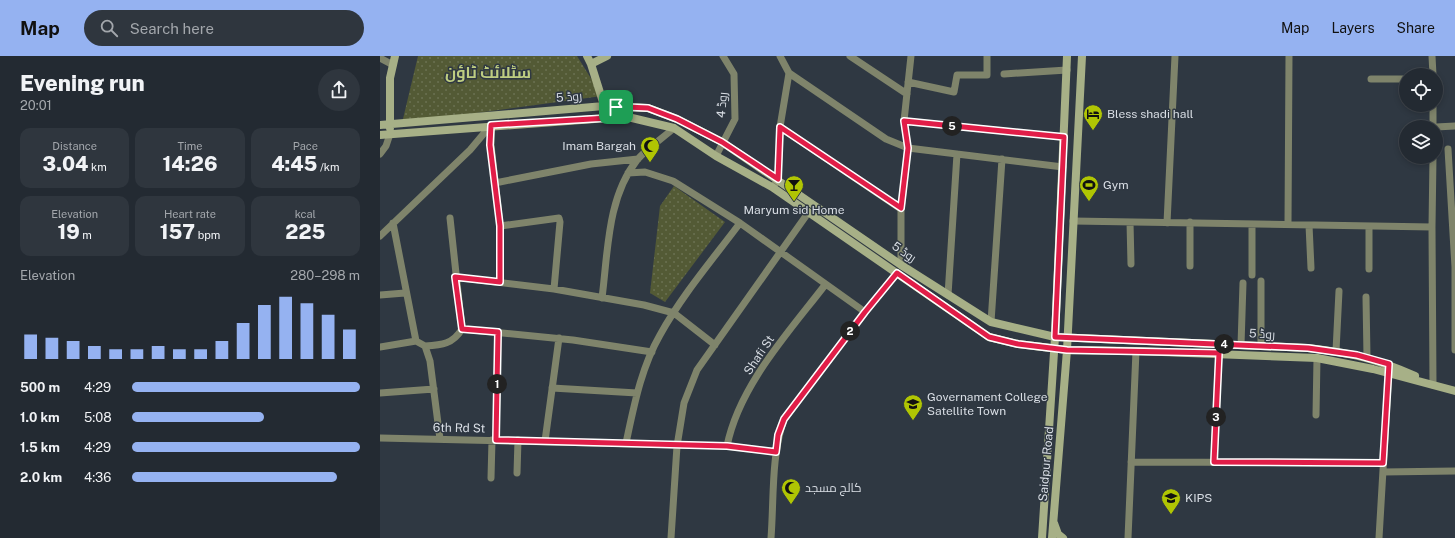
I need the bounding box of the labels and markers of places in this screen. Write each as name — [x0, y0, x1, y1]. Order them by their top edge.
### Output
pin — [599, 90, 633, 124]
hotel icon: Bless shadi hall — [1082, 103, 1104, 131]
place label: Bless shadi hall — [1107, 107, 1194, 121]
pin: 5 — [942, 116, 962, 136]
mosque icon: Imam Bargah — [639, 135, 661, 163]
place label: Imam Bargah — [562, 139, 636, 153]
bar icon: Maryum sid Home — [783, 174, 805, 202]
sports icon: Gym — [1078, 174, 1100, 202]
place label: Gym — [1103, 178, 1129, 192]
place label: Maryum sid Home — [743, 203, 845, 217]
pin: 2 — [840, 321, 860, 341]
pin: 4 — [1214, 334, 1234, 354]
pin: 1 — [487, 374, 507, 394]
place label: Governament College Satellite Town — [927, 390, 1048, 418]
school or university icon: Governament College Satellite Town — [902, 393, 924, 421]
pin: 3 — [1206, 407, 1226, 427]
mosque icon: کالج مسجد — [780, 477, 802, 505]
place label: کالج مسجد — [805, 481, 861, 496]
school or university icon: KIPS — [1160, 487, 1182, 515]
place label: KIPS — [1185, 491, 1212, 505]

